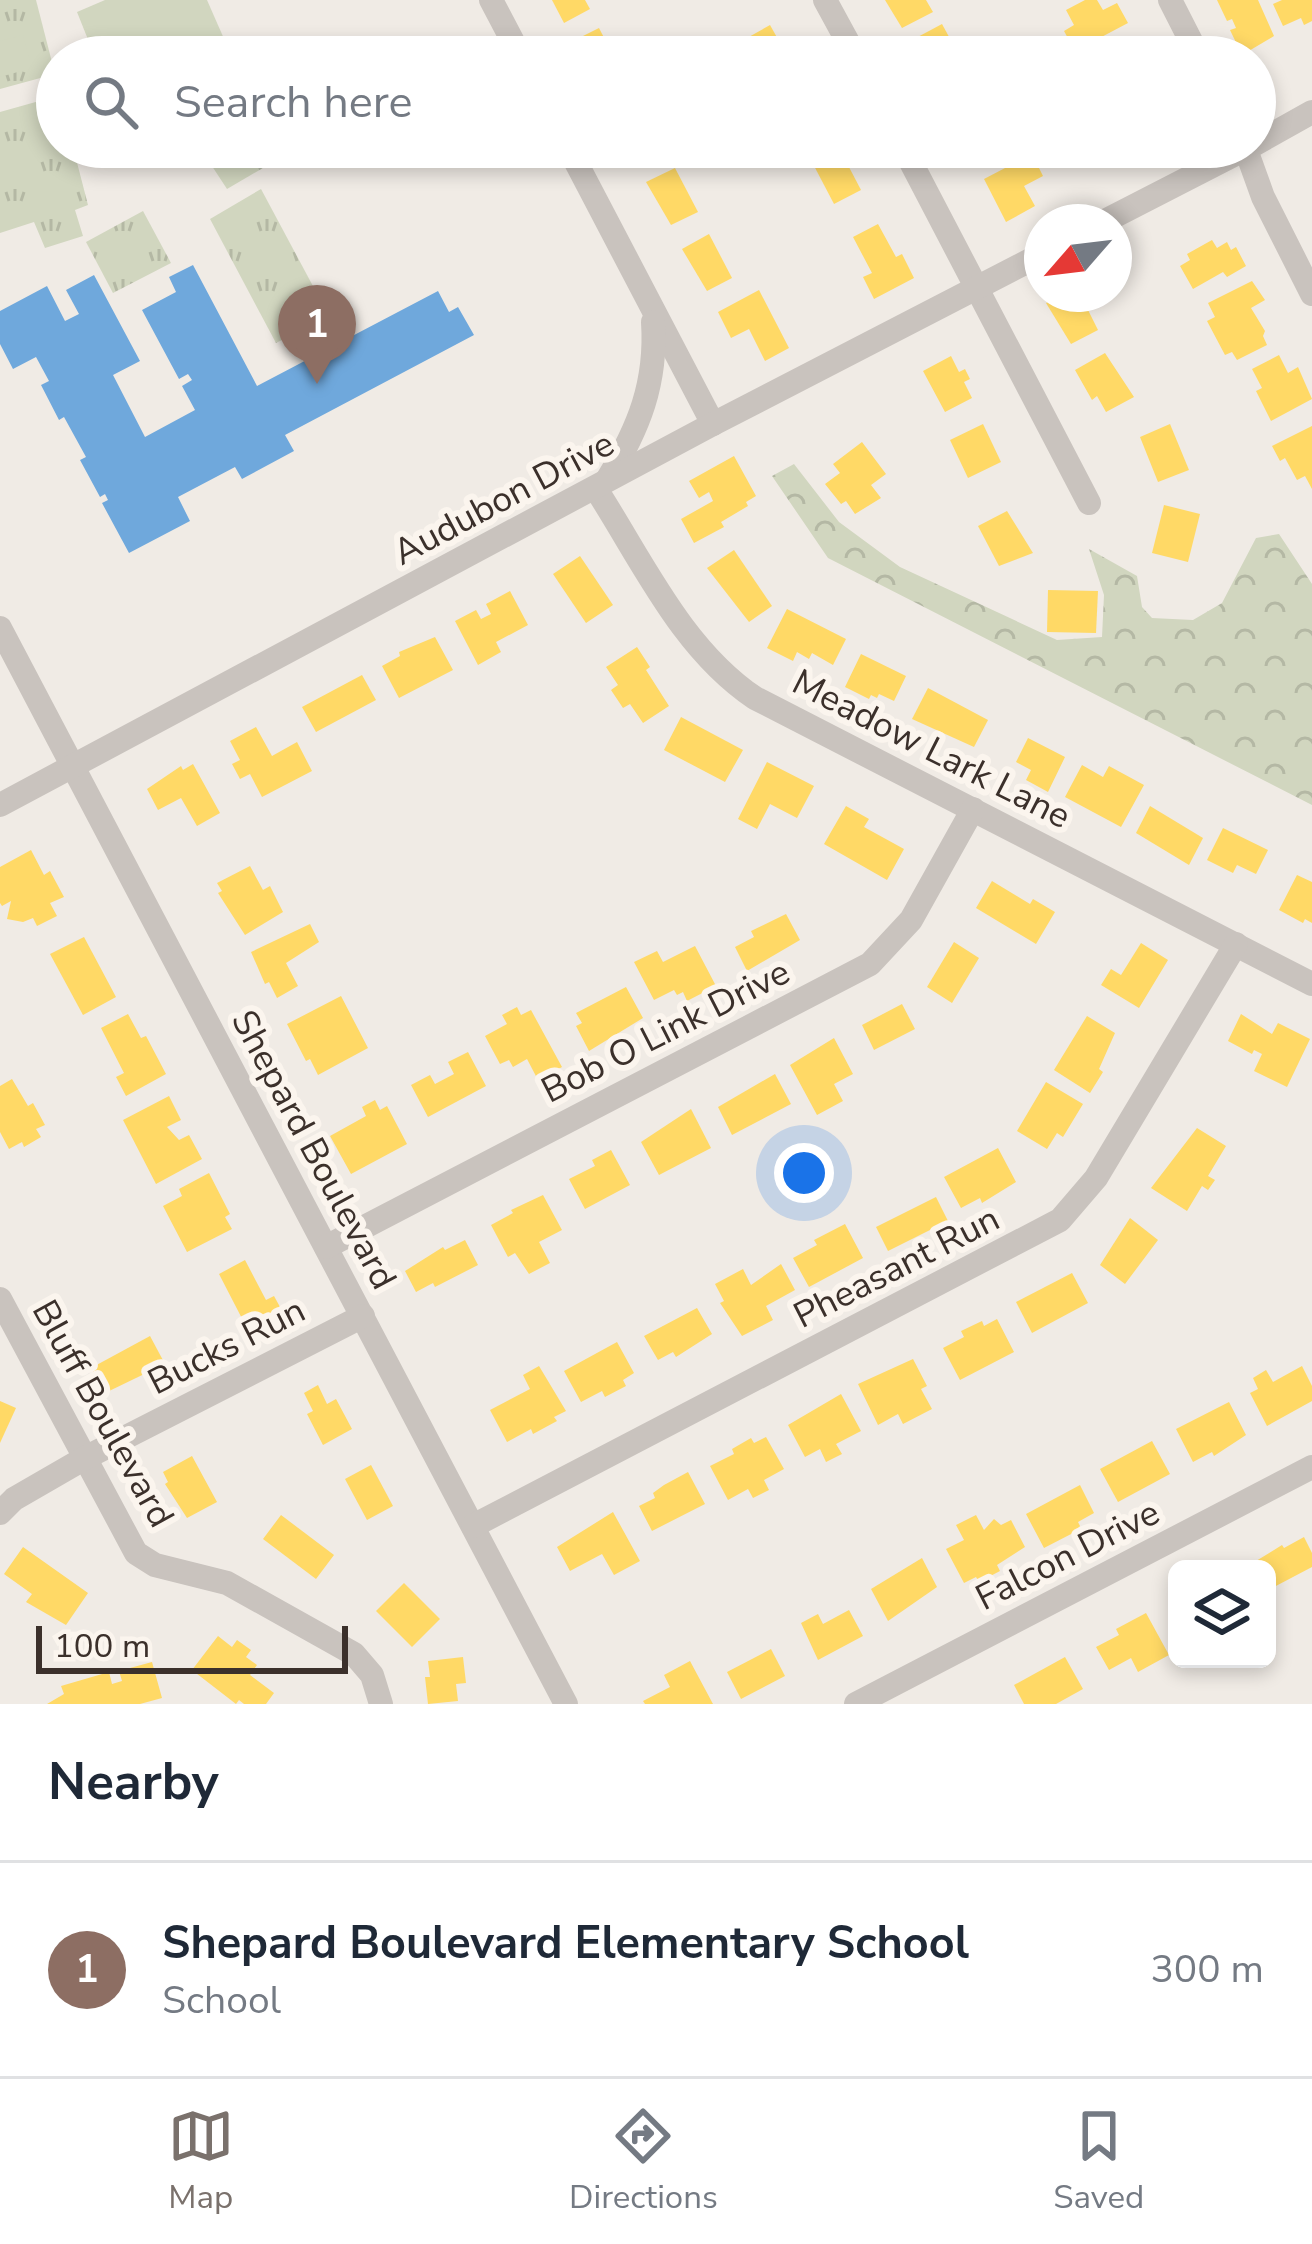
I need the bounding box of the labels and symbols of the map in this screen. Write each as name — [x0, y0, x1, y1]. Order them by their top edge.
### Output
north arrow — [1024, 204, 1132, 312]
pin: 1 — [278, 285, 356, 384]
street label: Audubon Drive — [385, 419, 623, 577]
street label: Meadow Lark Lane — [784, 658, 1079, 841]
street label: Bob O Link Drive — [533, 948, 798, 1115]
street label: Shepard Boulevard — [219, 1002, 408, 1298]
your location — [774, 1143, 834, 1203]
street label: Pheasant Run — [785, 1194, 1008, 1340]
street label: Bucks Run — [140, 1286, 314, 1407]
street label: Bluff Boulevard — [20, 1291, 185, 1536]
street label: Falcon Drive — [967, 1488, 1168, 1623]
scale bar — [36, 1620, 348, 1673]

